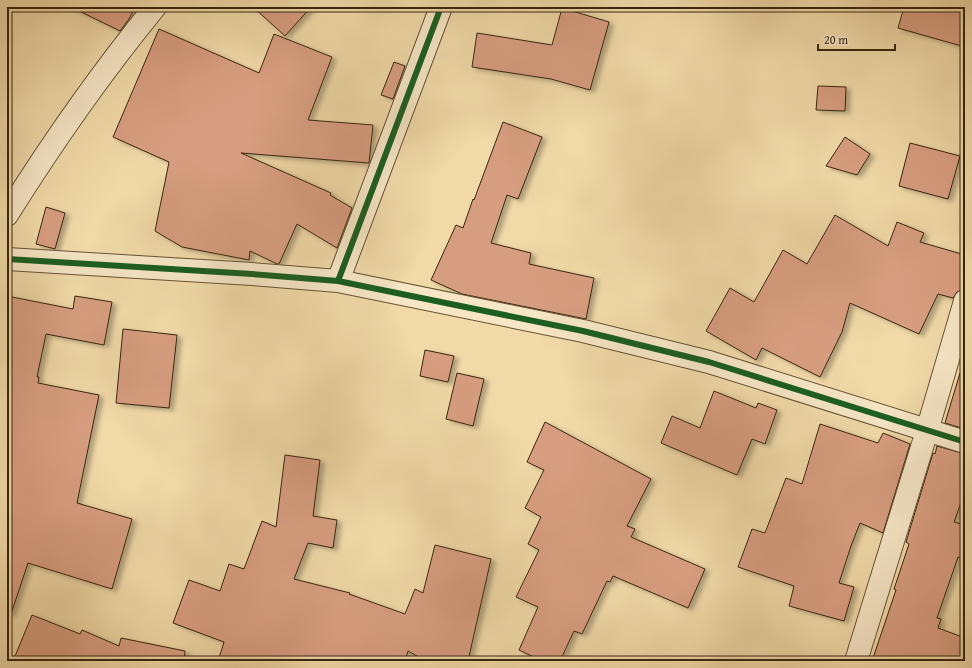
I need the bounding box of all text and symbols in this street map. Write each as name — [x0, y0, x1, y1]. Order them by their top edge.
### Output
scale bar — [818, 26, 895, 52]
text: 20 m — [824, 31, 848, 48]

